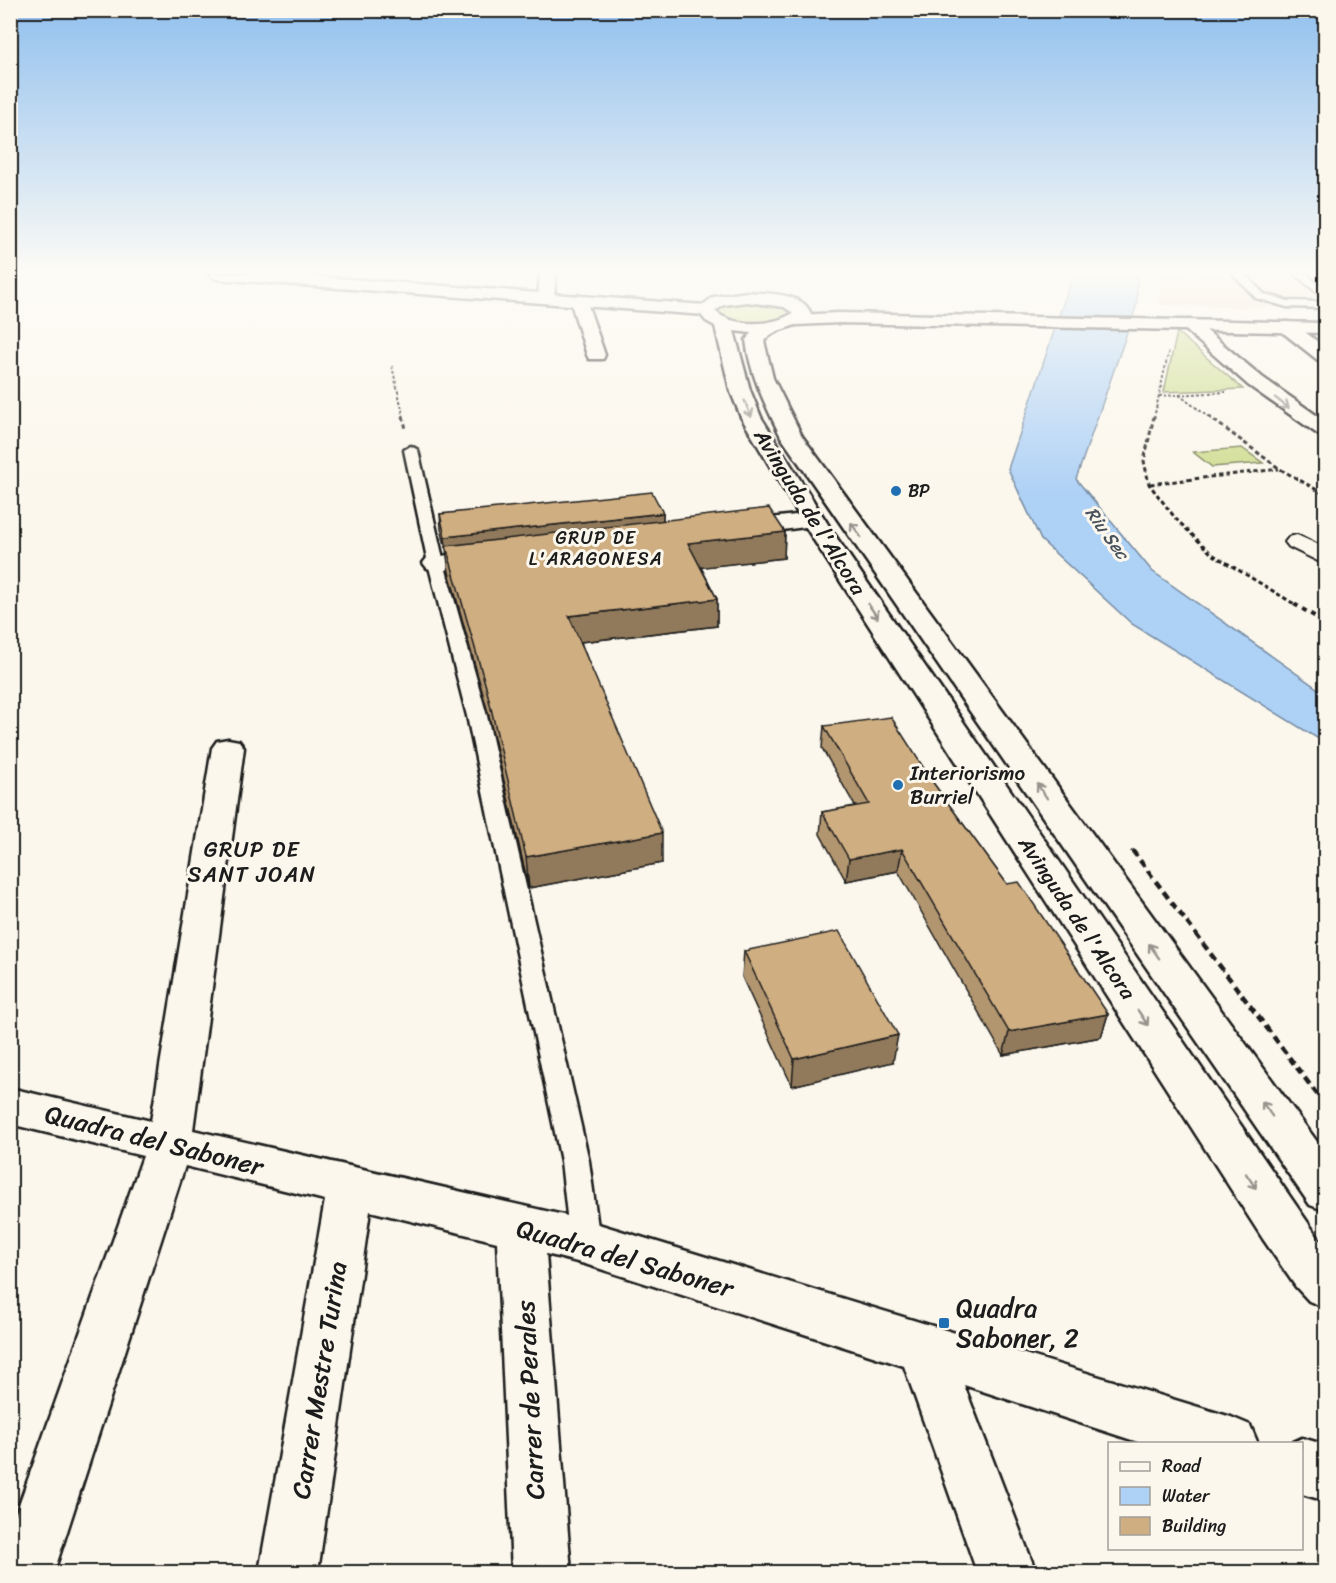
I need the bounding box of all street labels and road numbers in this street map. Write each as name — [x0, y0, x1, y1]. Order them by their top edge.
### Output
street label: Avinguda de l'Alcora — [743, 420, 877, 603]
street label: Avinguda de l'Alcora — [1007, 827, 1146, 1008]
street label: Quadra del Saboner — [40, 1091, 269, 1190]
street label: Quadra del Saboner — [511, 1205, 740, 1311]
street label: Carrer Mestre Turina — [277, 1258, 361, 1502]
street label: Carrer de Perales — [502, 1298, 558, 1501]

